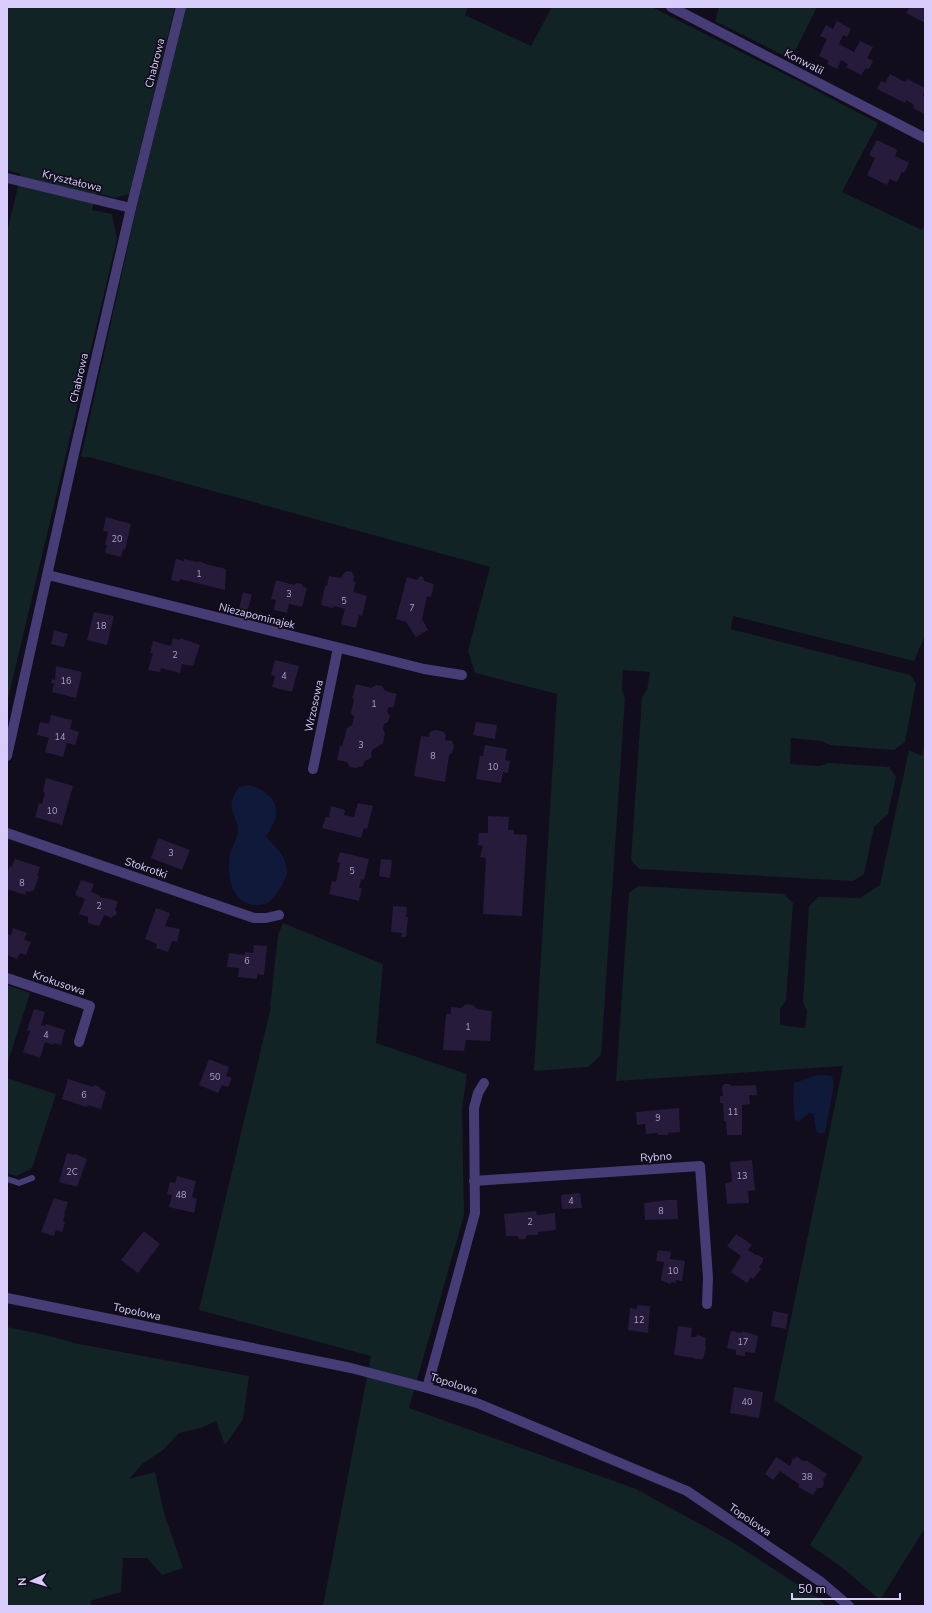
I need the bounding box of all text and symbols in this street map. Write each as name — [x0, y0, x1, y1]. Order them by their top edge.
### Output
street label: Chabrowa — [142, 36, 168, 89]
street label: Konwalii — [782, 46, 826, 78]
street label: Kryształowa — [41, 166, 104, 196]
street label: Chabrowa — [66, 351, 92, 404]
house number: 20 — [112, 533, 122, 545]
house number: 1 — [196, 568, 202, 580]
house number: 3 — [286, 588, 292, 600]
house number: 5 — [341, 595, 347, 607]
street label: Niezapominajek — [217, 599, 297, 633]
house number: 7 — [409, 602, 415, 614]
house number: 18 — [96, 620, 106, 632]
house number: 2 — [172, 649, 178, 661]
house number: 4 — [281, 670, 287, 682]
house number: 16 — [61, 675, 71, 687]
street label: Wrzosowa — [301, 678, 327, 733]
house number: 1 — [371, 698, 377, 710]
house number: 14 — [55, 731, 66, 743]
house number: 3 — [358, 739, 364, 751]
house number: 8 — [430, 750, 436, 762]
house number: 10 — [488, 761, 498, 773]
house number: 10 — [47, 805, 57, 817]
house number: 3 — [168, 847, 174, 859]
street label: Stokrotki — [123, 854, 169, 882]
house number: 5 — [349, 865, 355, 877]
house number: 8 — [19, 877, 25, 889]
house number: 2 — [96, 900, 102, 912]
house number: 6 — [244, 955, 250, 967]
street label: Krokusowa — [31, 967, 88, 999]
house number: 1 — [465, 1021, 471, 1033]
house number: 4 — [43, 1029, 49, 1041]
house number: 50 — [210, 1071, 220, 1083]
house number: 6 — [81, 1089, 87, 1101]
house number: 11 — [728, 1106, 738, 1118]
house number: 9 — [655, 1112, 661, 1124]
street label: Rybno — [640, 1148, 672, 1166]
house number: 2C — [66, 1166, 78, 1178]
house number: 13 — [737, 1170, 747, 1182]
house number: 48 — [176, 1189, 186, 1201]
house number: 4 — [568, 1195, 574, 1207]
house number: 8 — [658, 1205, 664, 1217]
house number: 2 — [527, 1216, 533, 1228]
house number: 10 — [668, 1265, 678, 1277]
street label: Topolowa — [112, 1300, 163, 1324]
house number: 12 — [634, 1314, 644, 1326]
house number: 17 — [738, 1336, 748, 1348]
street label: Topolowa — [429, 1370, 480, 1398]
house number: 40 — [742, 1396, 752, 1408]
house number: 38 — [802, 1471, 812, 1483]
street label: Topolowa — [726, 1500, 774, 1540]
north arrow — [12, 1561, 52, 1601]
scale bar — [792, 1575, 900, 1601]
text: N — [15, 1577, 30, 1586]
text: 50 m — [798, 1581, 826, 1597]

